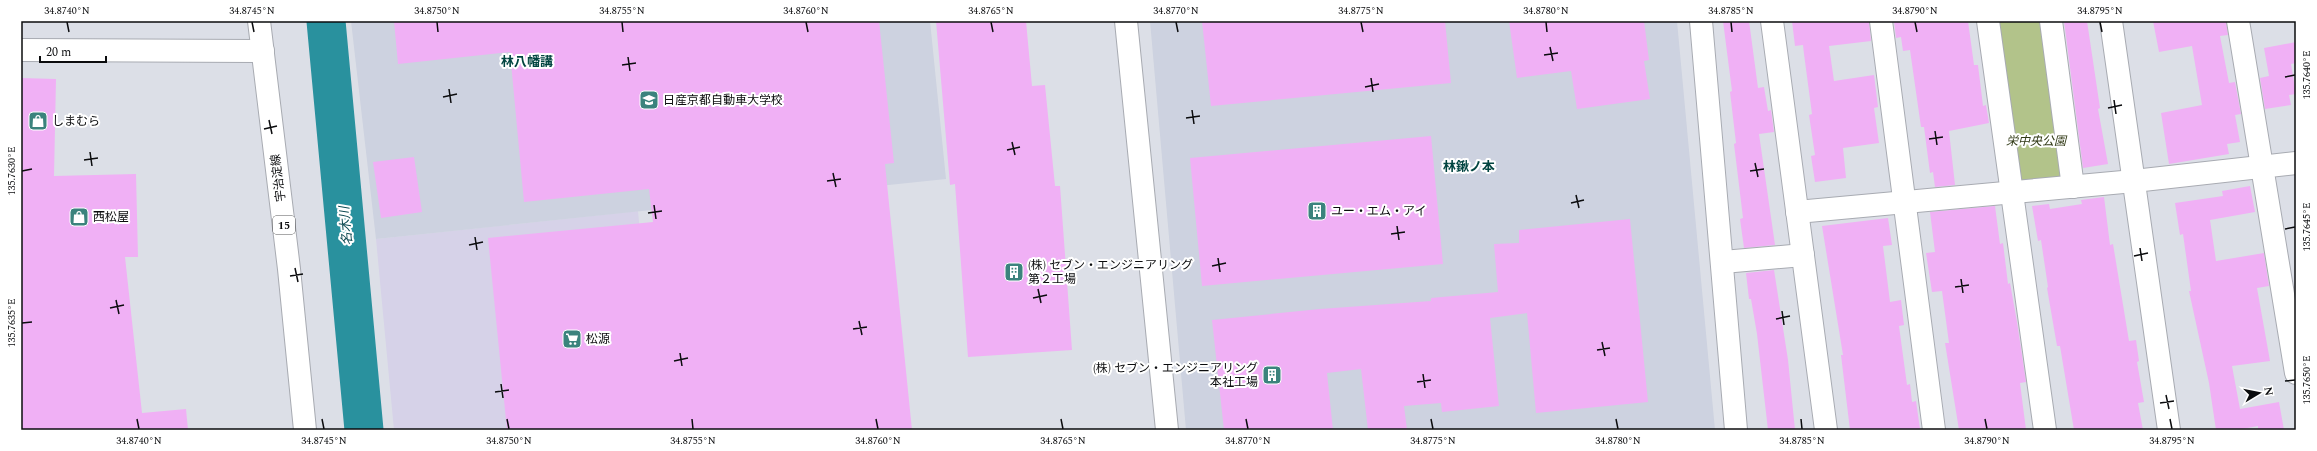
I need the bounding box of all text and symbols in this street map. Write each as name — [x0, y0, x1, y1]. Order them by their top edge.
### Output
text: 34.8740°N — [44, 3, 90, 19]
text: 34.8745°N — [229, 3, 275, 19]
text: 34.8750°N — [414, 3, 460, 19]
text: 34.8755°N — [599, 3, 645, 19]
text: 34.8760°N — [783, 3, 829, 19]
text: 34.8765°N — [968, 3, 1014, 19]
text: 34.8770°N — [1153, 3, 1199, 19]
text: 34.8775°N — [1338, 3, 1384, 19]
text: 34.8780°N — [1523, 3, 1569, 19]
text: 34.8785°N — [1708, 3, 1754, 19]
text: 34.8790°N — [1892, 3, 1938, 19]
text: 34.8795°N — [2077, 3, 2123, 19]
scale bar — [40, 38, 106, 64]
text: 20 m — [46, 43, 71, 62]
text: 135.7640°E — [2299, 50, 2315, 100]
district label: 林八幡講 — [501, 52, 553, 72]
school or university icon: 日産京都自動車大学校 — [638, 89, 660, 111]
place label: 日産京都自動車大学校 — [663, 91, 783, 110]
shop icon: しまむら — [27, 110, 49, 132]
place label: しまむら — [52, 112, 100, 131]
park label: 栄中央公園 — [2006, 132, 2068, 151]
text: 135.7630°E — [4, 146, 20, 196]
street label: 宇治淀線 — [266, 153, 291, 203]
district label: 林鍬ノ本 — [1443, 157, 1495, 177]
building icon: ユー・エム・アイ — [1306, 200, 1328, 222]
place label: ユー・エム・アイ — [1331, 202, 1426, 221]
text: 135.7645°E — [2299, 202, 2315, 252]
water label: 名木川 — [334, 204, 358, 246]
shop icon: 西松屋 — [68, 206, 90, 228]
place label: 西松屋 — [93, 208, 129, 227]
road number: 15 — [273, 216, 295, 234]
place label: (株) セブン・エンジニアリング 第２工場 — [1028, 256, 1193, 289]
building icon: (株) セブン・エンジニアリング 第２工場 — [1003, 261, 1025, 283]
text: 135.7635°E — [4, 298, 20, 348]
supermarket icon: 松源 — [561, 328, 583, 350]
place label: 松源 — [586, 330, 610, 349]
text: 135.7650°E — [2299, 355, 2315, 405]
place label: (株) セブン・エンジニアリング 本社工場 — [1093, 359, 1258, 392]
building icon: (株) セブン・エンジニアリング 本社工場 — [1261, 364, 1283, 386]
north arrow — [2239, 373, 2279, 413]
text: N — [2259, 385, 2278, 397]
text: 34.8740°N — [116, 433, 162, 449]
text: 34.8745°N — [301, 433, 347, 449]
text: 34.8750°N — [486, 433, 532, 449]
text: 34.8755°N — [670, 433, 716, 449]
text: 34.8760°N — [855, 433, 901, 449]
text: 34.8765°N — [1040, 433, 1086, 449]
text: 34.8770°N — [1225, 433, 1271, 449]
text: 34.8775°N — [1410, 433, 1456, 449]
text: 34.8780°N — [1595, 433, 1641, 449]
text: 34.8785°N — [1779, 433, 1825, 449]
text: 34.8790°N — [1964, 433, 2010, 449]
text: 34.8795°N — [2149, 433, 2195, 449]

